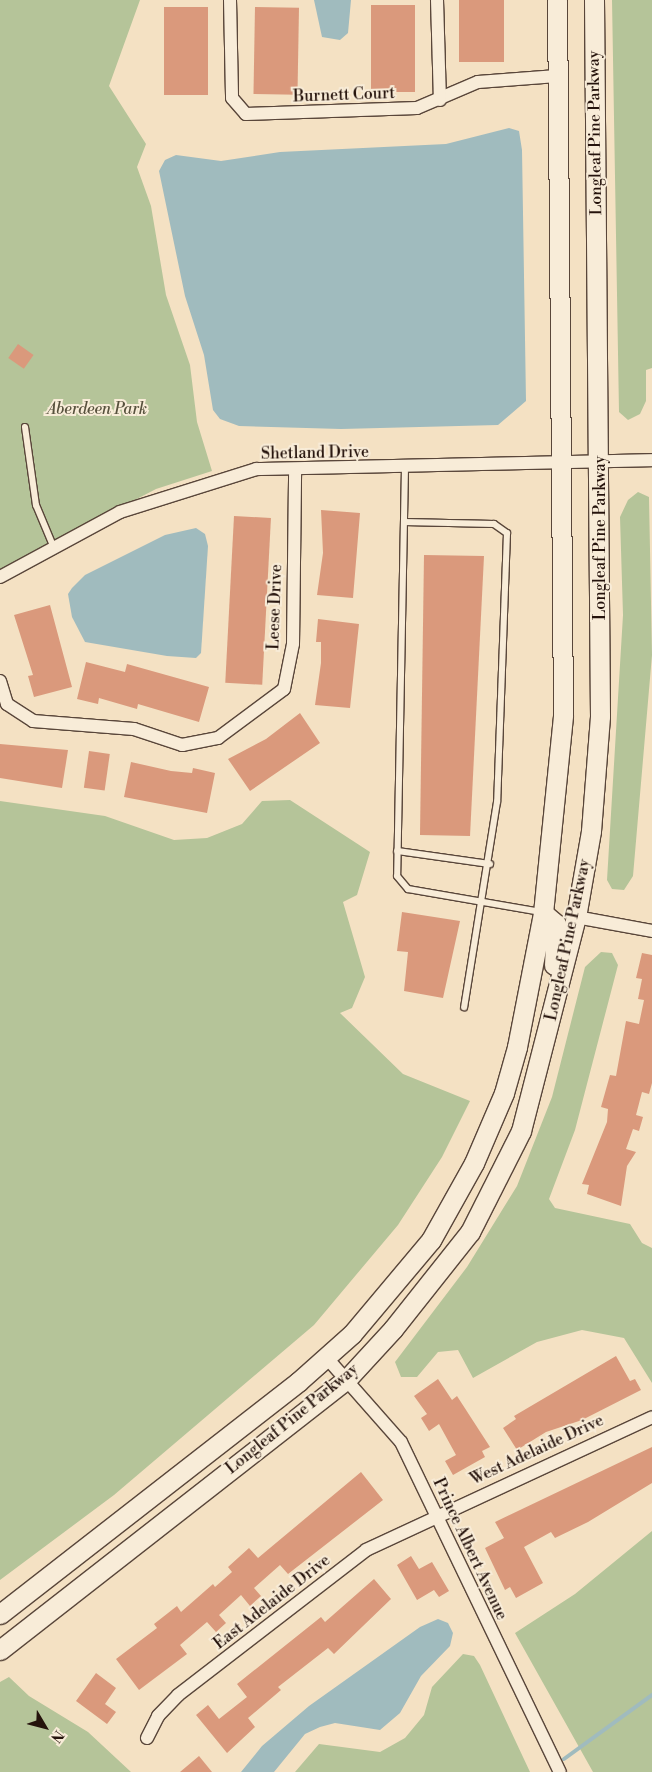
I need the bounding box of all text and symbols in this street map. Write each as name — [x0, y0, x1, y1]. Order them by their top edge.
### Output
street label: Longleaf Pine Parkway — [584, 51, 606, 215]
street label: Burnett Court — [293, 84, 395, 106]
park label: Aberdeen Park — [47, 399, 147, 419]
street label: Shetland Drive — [261, 442, 369, 464]
street label: Longleaf Pine Parkway — [590, 456, 610, 620]
street label: Leese Drive — [264, 564, 286, 650]
street label: Longleaf Pine Parkway — [541, 857, 595, 1023]
street label: Longleaf Pine Parkway — [222, 1360, 362, 1478]
street label: West Adelaide Drive — [467, 1411, 607, 1489]
street label: Prince Albert Avenue — [429, 1475, 511, 1623]
street label: East Adelaide Drive — [210, 1551, 334, 1653]
north arrow — [20, 1702, 70, 1752]
text: N — [46, 1726, 68, 1746]

